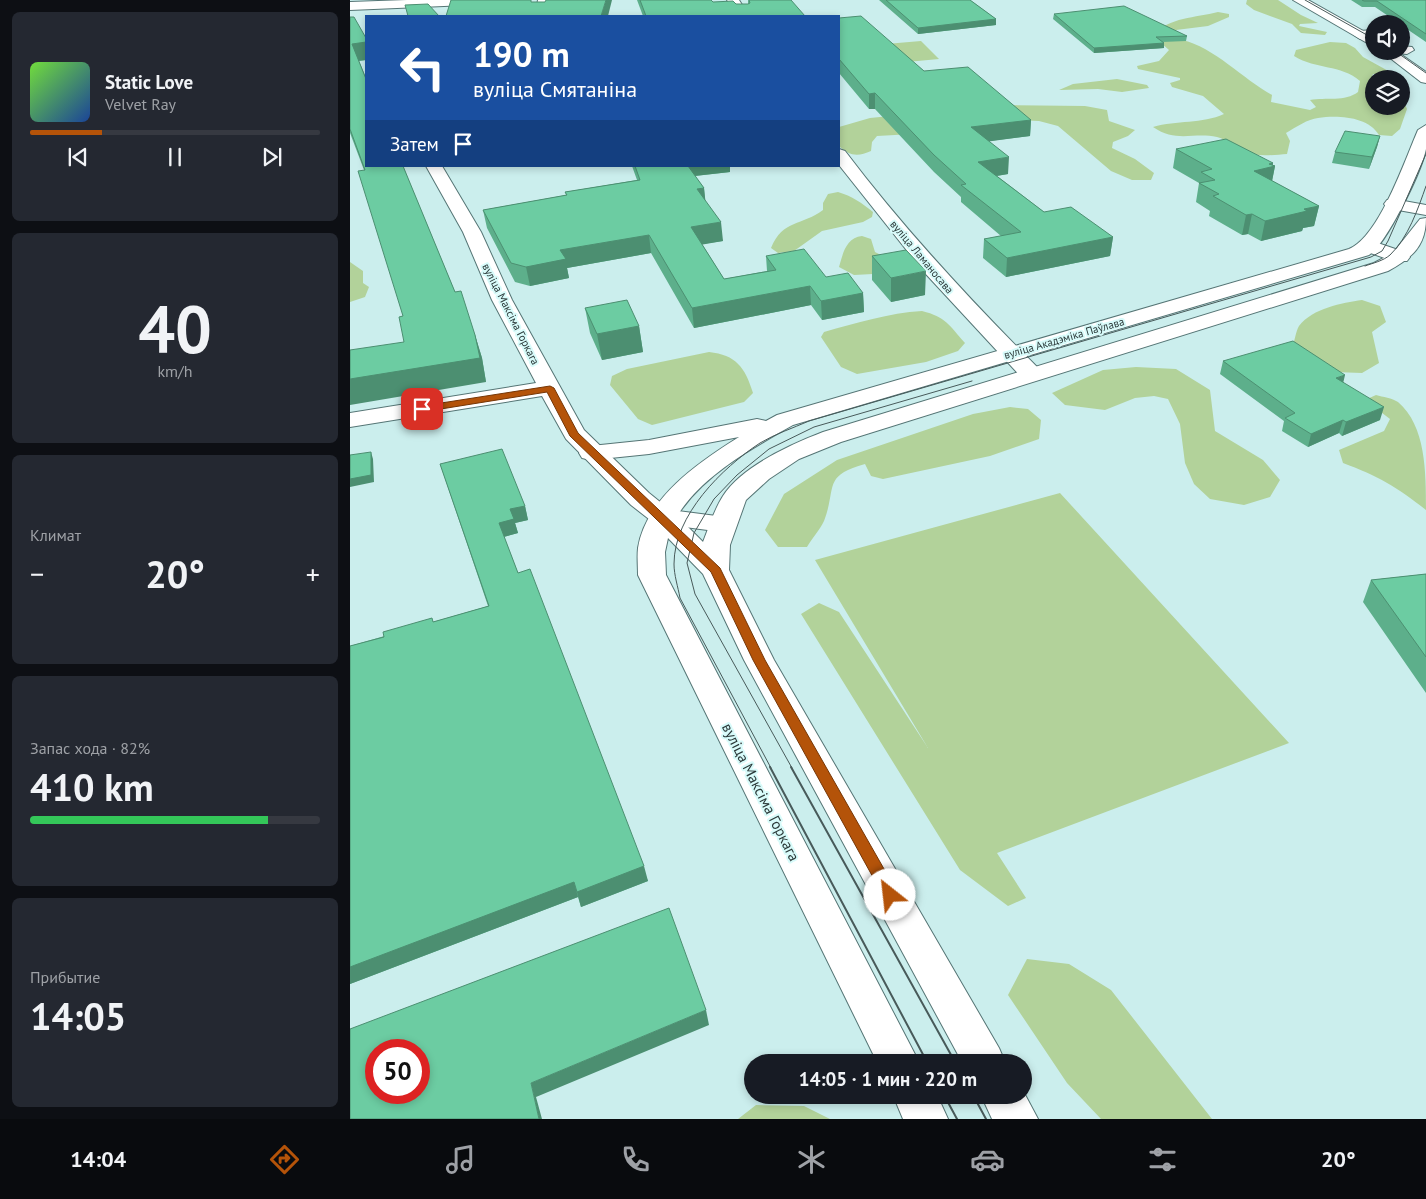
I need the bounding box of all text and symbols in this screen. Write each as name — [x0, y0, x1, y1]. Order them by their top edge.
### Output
map controls — [1365, 15, 1410, 115]
button: sound — [1365, 15, 1410, 60]
text: 190 m — [473, 31, 570, 77]
icon: left — [390, 35, 455, 100]
text: Static Love — [105, 70, 193, 94]
button: layers — [1365, 70, 1410, 115]
text: вуліца Смятаніна — [473, 75, 637, 103]
text: Velvet Ray — [105, 94, 176, 114]
icon: arrive — [449, 130, 477, 158]
text: Затем — [390, 132, 439, 156]
icon: previous — [64, 143, 92, 171]
icon: pause — [161, 143, 189, 171]
icon: next — [258, 143, 286, 171]
street label: вуліца Ламаносава — [887, 218, 957, 296]
street label: вуліца Максіма Горкага — [479, 261, 543, 367]
text: 40 — [138, 286, 212, 370]
street label: вуліца Акадэміка Паўлава — [1002, 314, 1126, 362]
text: km/h — [157, 361, 193, 381]
pin — [401, 388, 443, 430]
icon: arrive — [408, 395, 436, 423]
text: Климат — [30, 525, 81, 545]
text: 20° — [145, 549, 205, 598]
text: − — [30, 555, 44, 592]
text: + — [306, 555, 320, 592]
street label: вуліца Максіма Горкага — [718, 720, 804, 864]
text: Запас хода · 82% — [30, 738, 150, 758]
text: 410 km — [30, 762, 154, 811]
position arrow — [863, 868, 915, 920]
text: Прибытие — [30, 967, 100, 987]
text: 14:05 — [30, 991, 126, 1040]
speed limit sign: 50 — [365, 1039, 430, 1104]
text: 14:05 · 1 мин · 220 m — [799, 1067, 977, 1091]
icon: directions — [267, 1142, 302, 1177]
icon: music — [443, 1142, 478, 1177]
icon: phone — [618, 1142, 653, 1177]
icon: climate — [794, 1142, 829, 1177]
icon: car — [970, 1142, 1005, 1177]
icon: filters — [1145, 1142, 1180, 1177]
text: 14:04 — [70, 1145, 126, 1173]
text: 20° — [1321, 1145, 1356, 1173]

